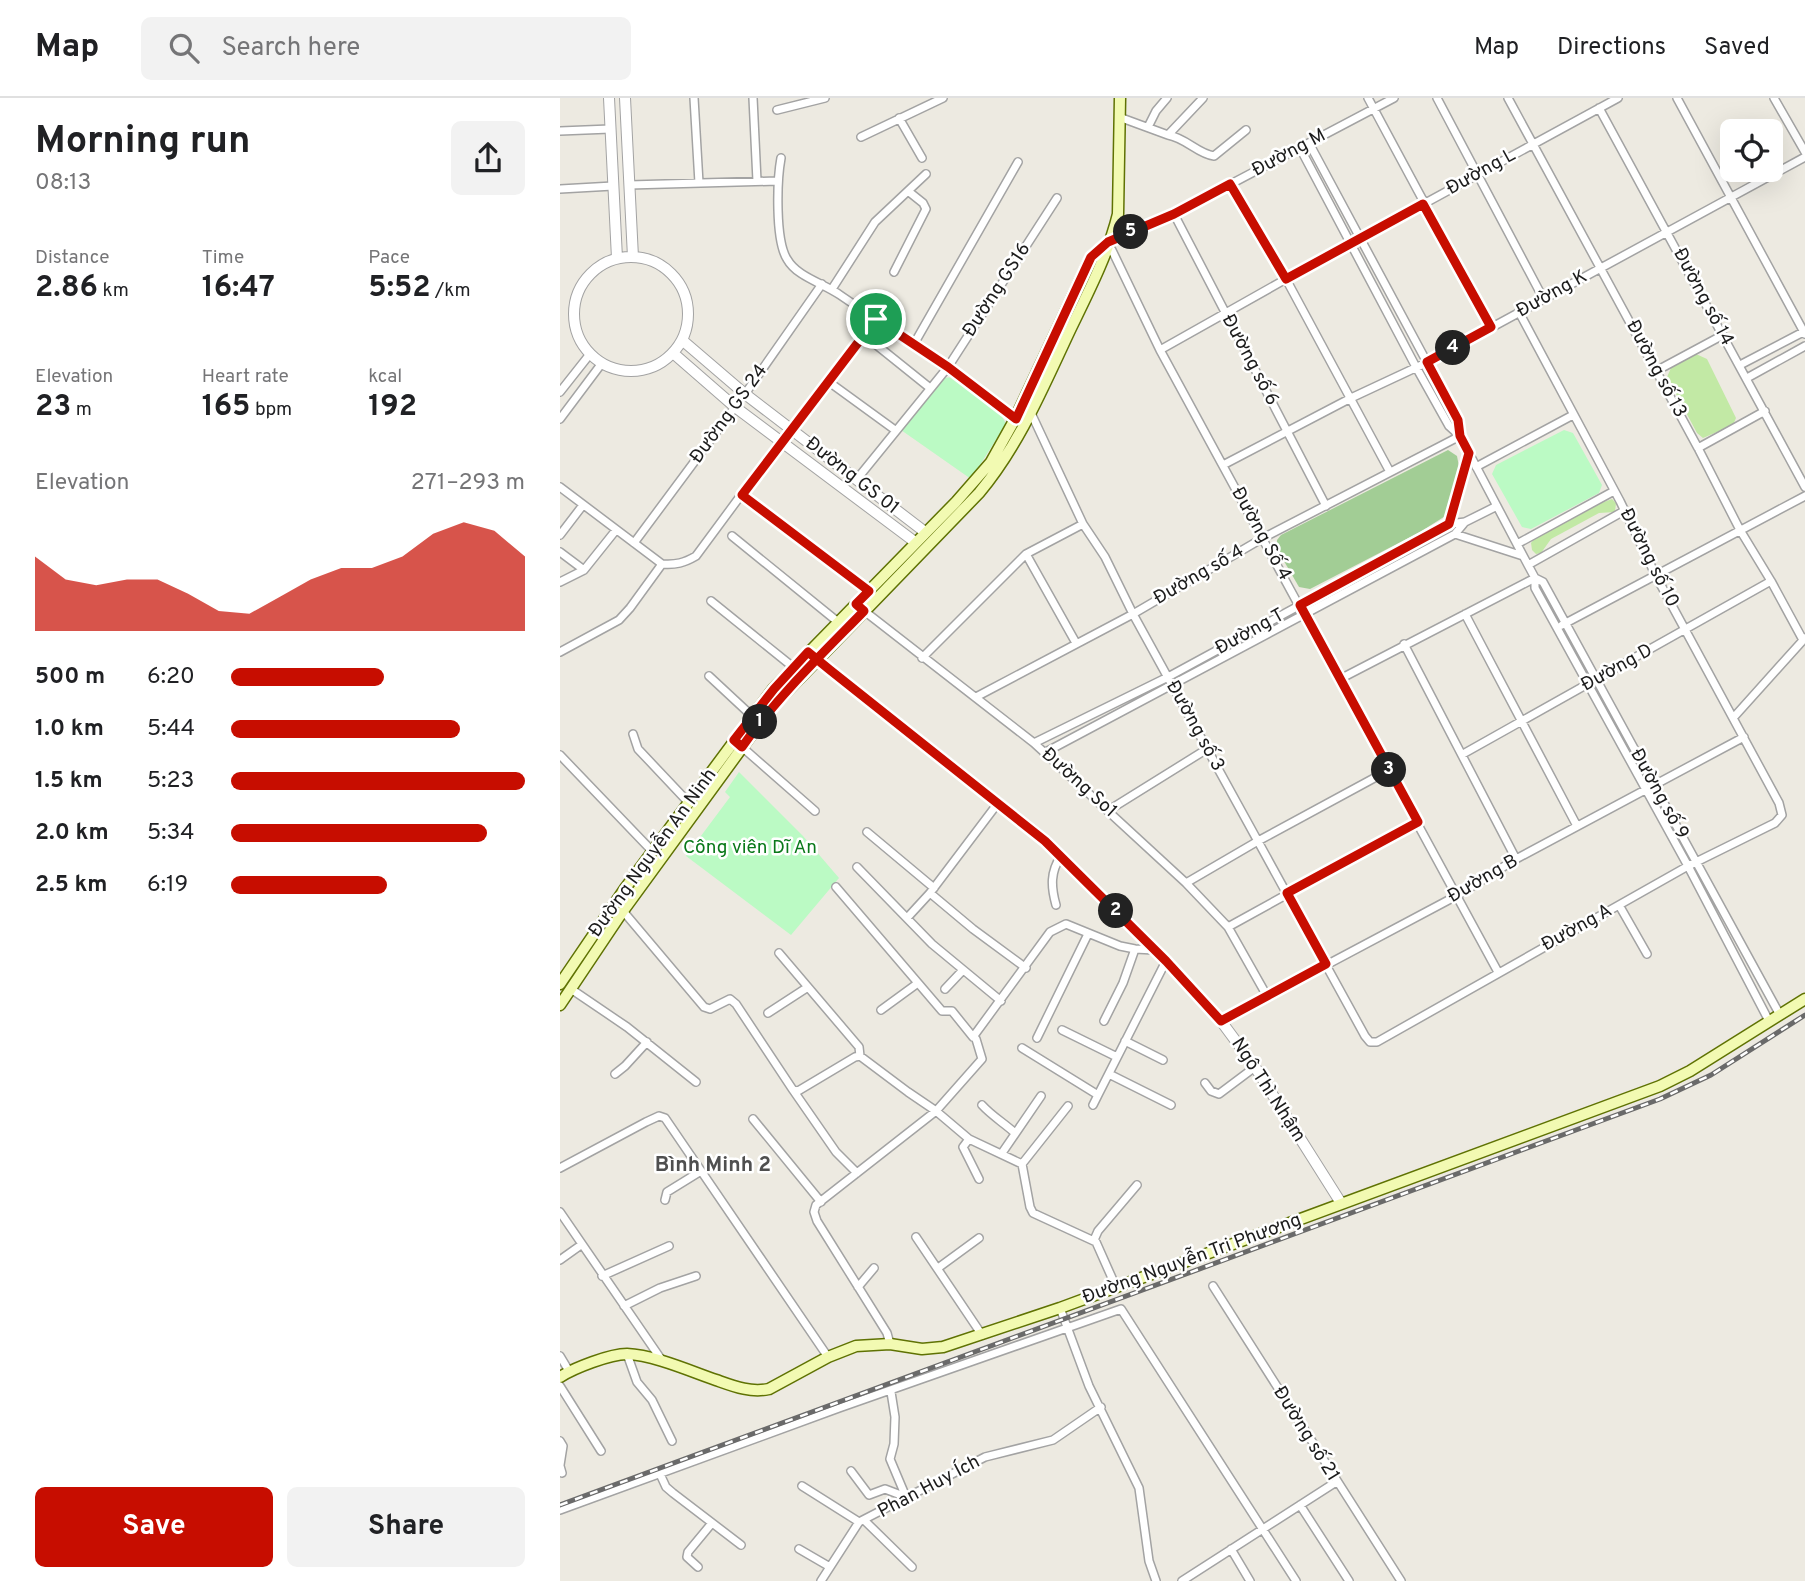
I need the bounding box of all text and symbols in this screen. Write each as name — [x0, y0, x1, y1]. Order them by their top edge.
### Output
search box — [141, 17, 631, 80]
text: Map — [35, 27, 99, 69]
icon: search — [165, 29, 203, 67]
text: Search here — [221, 32, 360, 65]
text: Map — [1474, 33, 1519, 63]
text: Directions — [1557, 33, 1666, 63]
text: Saved — [1704, 33, 1770, 63]
text: Morning run — [35, 118, 251, 167]
map controls — [1720, 119, 1783, 182]
button: locate — [1720, 119, 1783, 182]
button: share — [451, 121, 525, 195]
street label: Đường M — [1248, 124, 1330, 182]
street label: Đường L — [1442, 143, 1520, 201]
text: 08:13 — [35, 169, 91, 198]
pin: 5 — [1114, 214, 1148, 250]
text: 5 — [1125, 219, 1136, 243]
street label: Đường GS16 — [958, 238, 1036, 342]
street label: Đường số 14 — [1667, 244, 1739, 350]
text: Distance — [35, 246, 110, 270]
text: Time — [202, 246, 244, 270]
text: Pace — [368, 246, 410, 270]
street label: Đường K — [1512, 265, 1592, 323]
text: 2.86 — [35, 270, 98, 307]
text: 16:47 — [202, 270, 275, 307]
text: 5:52 — [368, 270, 431, 307]
text: km — [98, 279, 129, 303]
text: /km — [431, 279, 471, 303]
pin — [846, 289, 906, 349]
icon: arrive — [857, 300, 895, 338]
street label: Đường số 6 — [1216, 310, 1284, 410]
street label: Đường số 13 — [1620, 316, 1692, 422]
pin: 4 — [1436, 330, 1470, 366]
text: 4 — [1446, 335, 1459, 359]
street label: Đường GS 24 — [685, 360, 773, 468]
text: Elevation — [35, 365, 113, 389]
text: Heart rate — [202, 365, 289, 389]
text: kcal — [368, 365, 402, 389]
text: 23 — [35, 389, 71, 426]
text: 165 — [202, 389, 250, 426]
text: 192 — [368, 389, 417, 426]
text: m — [71, 398, 92, 422]
text: bpm — [250, 398, 292, 422]
street label: Đường GS 01 — [800, 432, 904, 520]
text: Elevation — [35, 469, 130, 498]
text: 271–293 m — [411, 469, 525, 498]
street label: Đường Số 4 — [1225, 483, 1297, 585]
street label: Đường số 10 — [1614, 504, 1684, 612]
street label: Đường số 4 — [1149, 539, 1249, 611]
street label: Đường T — [1211, 603, 1289, 661]
street label: Đường D — [1577, 639, 1657, 697]
text: 500 m — [35, 663, 105, 692]
text: 6:20 — [147, 663, 195, 692]
street label: Đường số 3 — [1160, 676, 1230, 776]
pin: 1 — [742, 704, 778, 740]
text: 1 — [756, 709, 763, 733]
text: 1.0 km — [35, 715, 104, 744]
text: 5:44 — [147, 715, 195, 744]
street label: Đường So1 — [1036, 743, 1122, 823]
street label: Đường số 9 — [1624, 744, 1694, 844]
pin: 3 — [1372, 752, 1406, 788]
text: 3 — [1383, 757, 1394, 781]
street label: Đường Nguyễn An Ninh — [583, 763, 722, 942]
text: 1.5 km — [35, 767, 103, 796]
text: 5:23 — [147, 767, 194, 796]
text: 2.0 km — [35, 819, 109, 848]
text: 5:34 — [147, 819, 195, 848]
park label: Công viên Dĩ An — [683, 836, 817, 860]
street label: Đường B — [1443, 849, 1523, 909]
text: 2.5 km — [35, 871, 108, 900]
text: 6:19 — [147, 871, 188, 900]
pin: 2 — [1098, 894, 1134, 928]
text: 2 — [1110, 898, 1121, 922]
street label: Đường A — [1537, 899, 1617, 957]
street label: Ngô Thì Nhậm — [1225, 1033, 1311, 1147]
district label: Bình Minh 2 — [655, 1152, 771, 1179]
street label: Đường Nguyễn Tri Phương — [1079, 1207, 1305, 1310]
street label: Đường số 21 — [1267, 1382, 1345, 1486]
street label: Phan Huy Ích — [873, 1449, 984, 1524]
button: Save — [35, 1487, 273, 1567]
button: Share — [287, 1487, 525, 1567]

